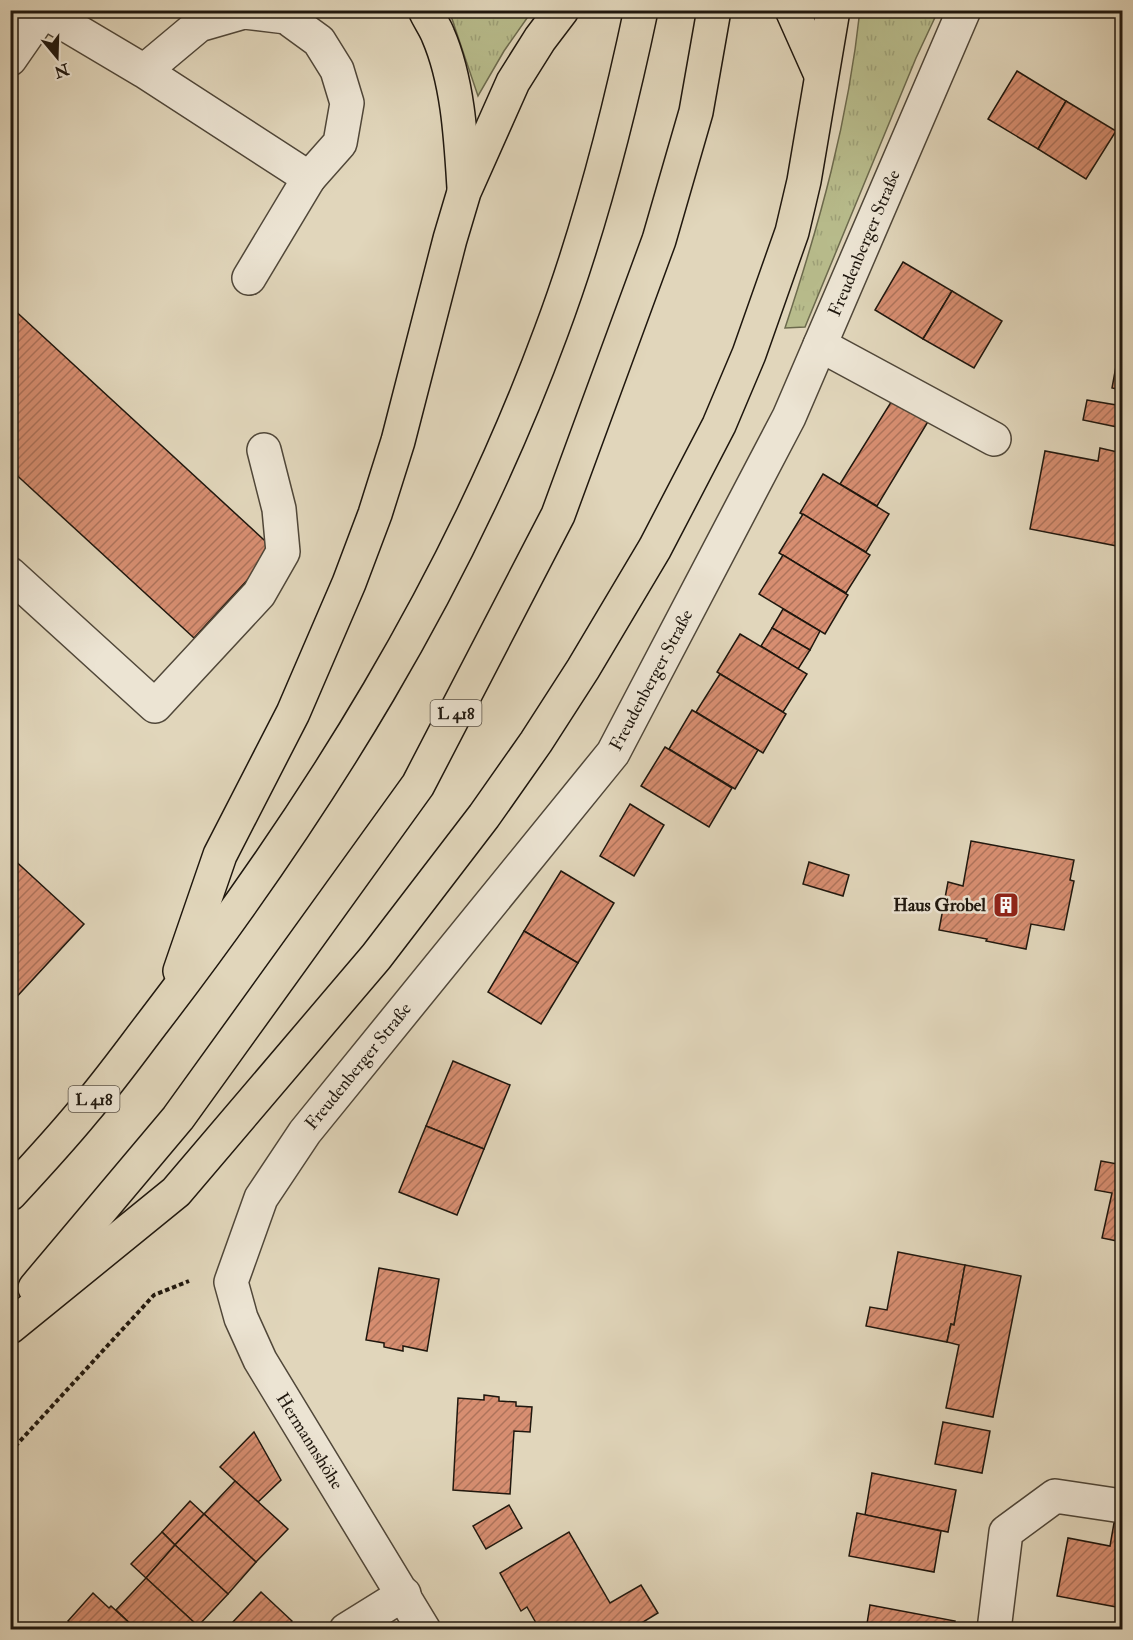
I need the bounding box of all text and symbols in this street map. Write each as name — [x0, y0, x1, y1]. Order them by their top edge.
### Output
north arrow — [27, 27, 87, 87]
text: N — [51, 58, 73, 82]
street label: Freudenberger Straße — [823, 166, 906, 320]
street label: Freudenberger Straße — [604, 605, 699, 755]
road number: L 418 — [430, 700, 482, 726]
building icon: Haus Grobel — [991, 890, 1021, 920]
place label: Haus Grobel — [893, 894, 986, 917]
street label: Freudenberger Straße — [300, 998, 417, 1135]
road number: L 418 — [68, 1086, 119, 1112]
street label: Hermannshöhe — [271, 1389, 349, 1494]

